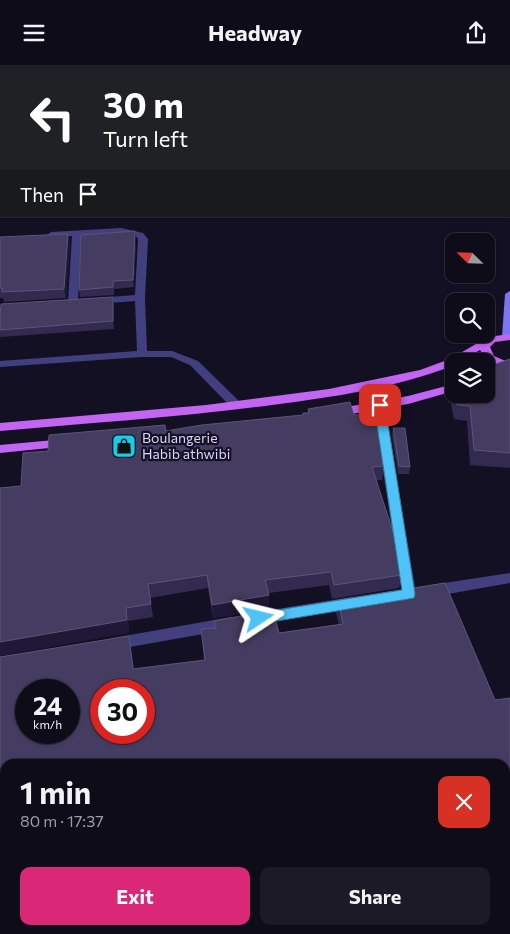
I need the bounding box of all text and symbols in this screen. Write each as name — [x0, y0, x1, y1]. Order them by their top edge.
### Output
icon: menu — [20, 19, 48, 47]
text: Headway — [208, 19, 302, 46]
icon: share — [462, 19, 490, 47]
text: 30 m — [103, 82, 184, 125]
icon: left — [20, 85, 85, 150]
text: Turn left — [103, 125, 188, 152]
icon: arrive — [74, 180, 102, 208]
text: Then — [20, 183, 64, 206]
north arrow — [445, 233, 495, 283]
map controls — [445, 233, 495, 403]
button: search — [445, 293, 495, 343]
button: layers — [445, 353, 495, 403]
pin — [359, 384, 401, 426]
icon: arrive — [366, 391, 394, 419]
place label: Boulangerie Habib athwibi — [142, 429, 230, 462]
shop icon: Boulangerie Habib athwibi — [111, 433, 137, 459]
position arrow — [232, 591, 284, 643]
speed limit sign: 30 — [90, 679, 155, 744]
text: 24 — [33, 690, 62, 720]
text: km/h — [33, 717, 62, 731]
text: 1 min — [20, 773, 91, 810]
button: close — [438, 776, 490, 828]
text: 80 m · 17:37 — [20, 811, 104, 830]
button: Exit — [20, 867, 250, 925]
button: Share — [260, 867, 490, 925]

